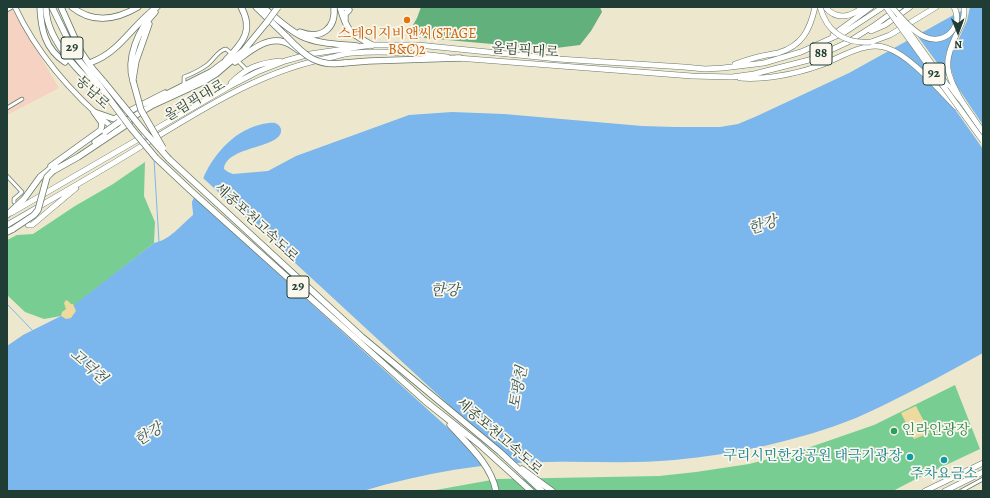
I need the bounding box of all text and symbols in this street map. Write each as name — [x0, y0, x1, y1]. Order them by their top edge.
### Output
north arrow — [938, 12, 978, 52]
marker: 스테이지비앤씨(STAGE B&C)2 — [402, 15, 412, 25]
place label: 스테이지비앤씨(STAGE B&C)2 — [338, 27, 476, 60]
road number: 29 — [61, 37, 83, 59]
text: N — [954, 37, 962, 52]
street label: 올림픽대로 — [491, 40, 559, 62]
road number: 88 — [810, 43, 832, 65]
road number: 92 — [923, 63, 945, 85]
street label: 동남로 — [72, 73, 112, 113]
street label: 올림픽대로 — [162, 77, 228, 125]
street label: 세종포천고속도로 — [211, 180, 301, 266]
water label: 한강 — [746, 213, 780, 239]
road number: 29 — [287, 276, 309, 298]
water label: 한강 — [431, 282, 459, 300]
water label: 고덕천 — [66, 346, 110, 388]
water label: 토평천 — [506, 365, 532, 411]
street label: 세종포천고속도로 — [453, 395, 545, 479]
water label: 한강 — [132, 420, 166, 450]
place label: 인라인광장 — [902, 423, 970, 439]
marker: 인라인광장 — [889, 426, 899, 436]
place label: 구리시민한강공원 태극기광장 — [723, 449, 902, 465]
marker: 구리시민한강공원 태극기광장 — [905, 452, 915, 462]
marker: 주차요금소 — [939, 455, 949, 465]
place label: 주차요금소 — [910, 467, 978, 483]

